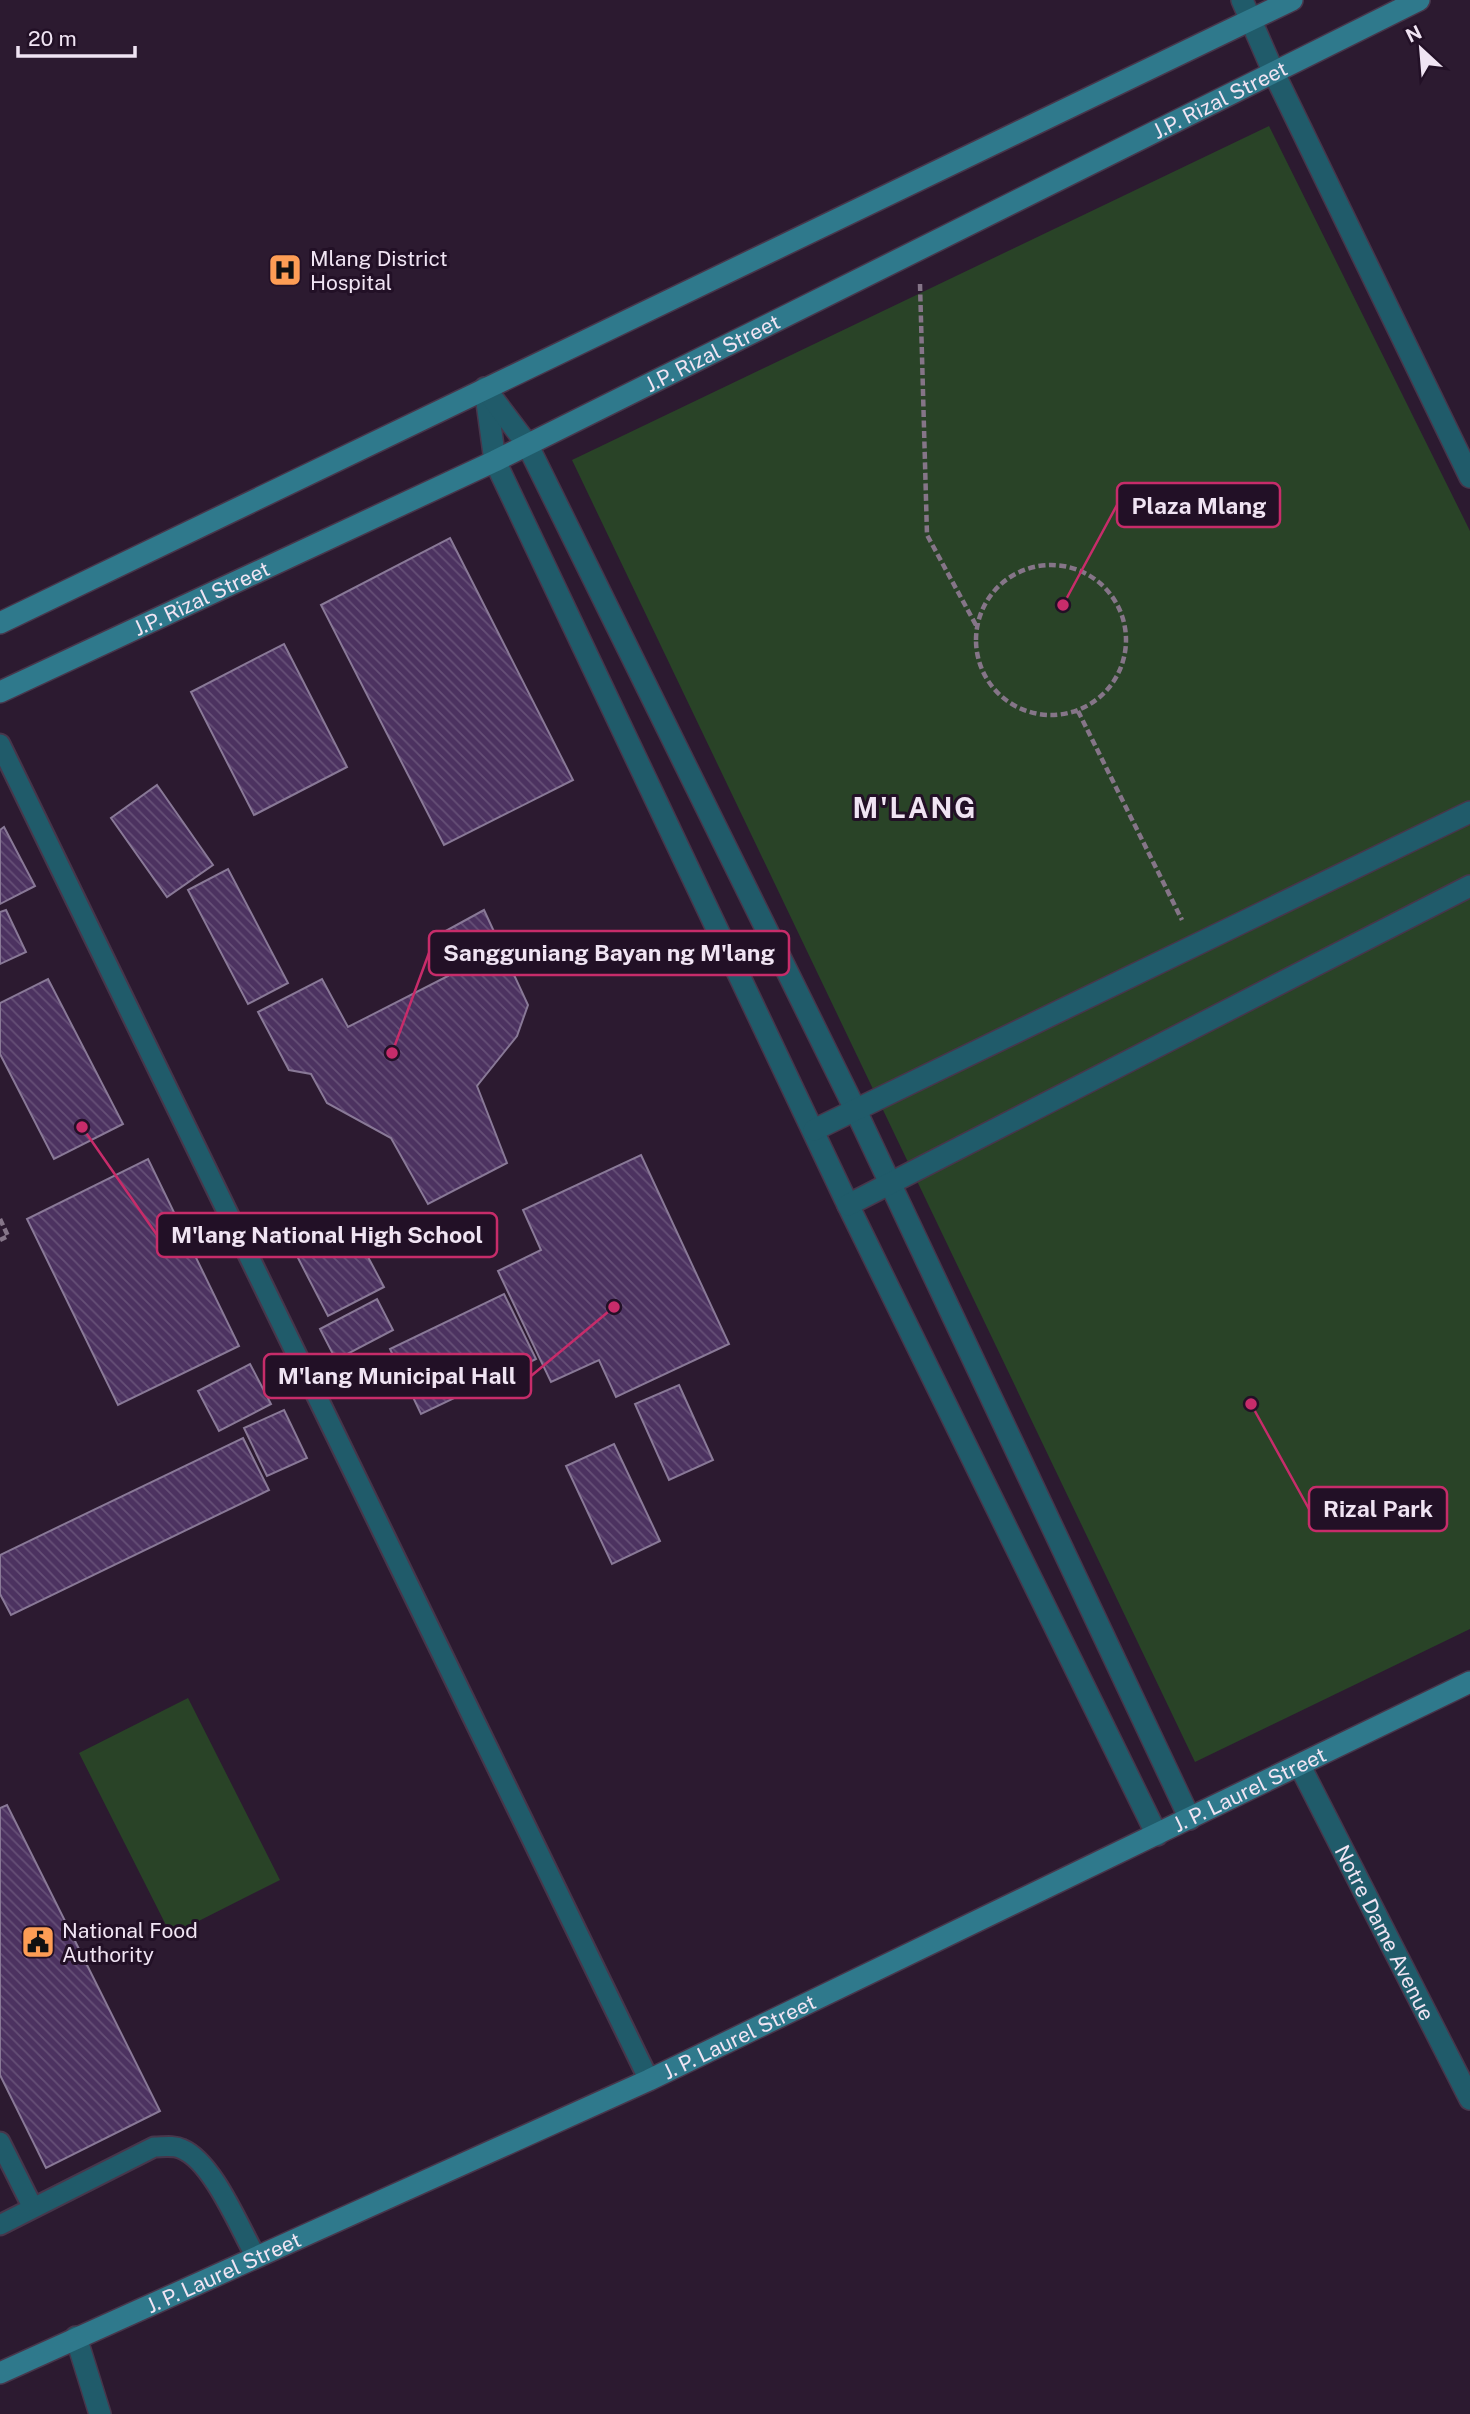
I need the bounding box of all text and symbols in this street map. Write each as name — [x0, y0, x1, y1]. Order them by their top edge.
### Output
scale bar — [18, 14, 135, 58]
north arrow — [1386, 14, 1456, 84]
text: N — [1402, 21, 1425, 47]
text: 20 m — [28, 26, 77, 51]
street label: J.P. Rizal Street — [1148, 55, 1291, 144]
place label: Mlang District Hospital — [310, 246, 448, 295]
hospital icon: Mlang District Hospital — [266, 251, 304, 289]
street label: J.P. Rizal Street — [641, 309, 784, 397]
callout: Plaza Mlang — [1117, 483, 1280, 527]
text: Plaza Mlang — [1132, 492, 1266, 519]
street label: J.P. Rizal Street — [129, 556, 273, 641]
district label: M'LANG — [852, 791, 978, 824]
callout: Sangguniang Bayan ng M'lang — [429, 931, 789, 975]
text: Sangguniang Bayan ng M'lang — [443, 939, 775, 966]
callout: M'lang National High School — [157, 1213, 497, 1257]
text: M'lang National High School — [171, 1221, 483, 1248]
callout: M'lang Municipal Hall — [264, 1354, 531, 1398]
text: M'lang Municipal Hall — [278, 1362, 516, 1389]
callout: Rizal Park — [1309, 1487, 1447, 1531]
text: Rizal Park — [1323, 1495, 1433, 1522]
street label: J. P. Laurel Street — [1169, 1741, 1330, 1837]
street label: Notre Dame Avenue — [1330, 1841, 1440, 2024]
place label: National Food Authority — [62, 1918, 198, 1967]
public building icon: National Food Authority — [19, 1923, 57, 1961]
street label: J. P. Laurel Street — [658, 1989, 820, 2084]
street label: J. P. Laurel Street — [142, 2226, 305, 2318]

